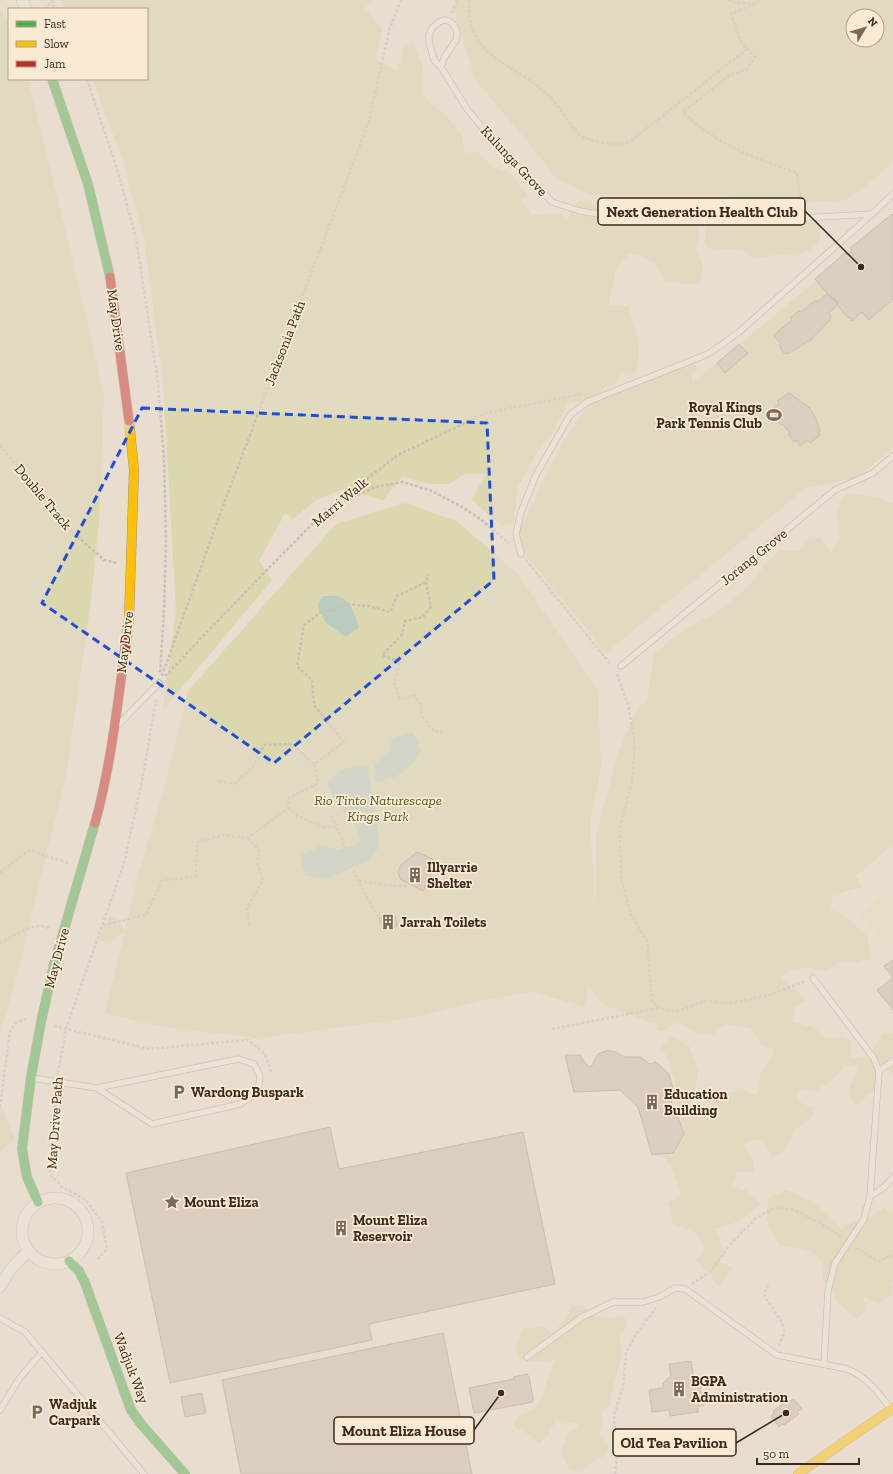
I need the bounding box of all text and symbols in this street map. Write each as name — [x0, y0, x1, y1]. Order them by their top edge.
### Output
legend — [8, 8, 148, 80]
north arrow — [845, 8, 885, 48]
text: N — [865, 15, 881, 30]
text: Fast — [44, 17, 67, 31]
text: Slow — [44, 37, 70, 51]
text: Jam — [44, 57, 66, 71]
street label: Kulunga Grove — [477, 122, 551, 200]
callout: Next Generation Health Club — [598, 198, 805, 225]
text: Next Generation Health Club — [606, 203, 798, 221]
street label: May Drive — [103, 288, 129, 352]
street label: Jacksonia Path — [261, 298, 309, 388]
place label: Royal Kings Park Tennis Club — [656, 399, 763, 432]
sports icon: Royal Kings Park Tennis Club — [765, 406, 783, 424]
street label: Double Track — [11, 461, 76, 534]
street label: Marri Walk — [309, 473, 372, 530]
street label: Jorang Grove — [717, 525, 791, 589]
street label: May Drive — [113, 610, 137, 674]
park label: Rio Tinto Naturescape Kings Park — [314, 792, 442, 825]
place label: Illyarrie Shelter — [427, 859, 478, 892]
building icon: Illyarrie Shelter — [406, 866, 424, 884]
building icon: Jarrah Toilets — [379, 913, 397, 931]
place label: Jarrah Toilets — [400, 914, 487, 931]
street label: May Drive — [41, 926, 73, 990]
street label: May Drive Path — [43, 1076, 67, 1170]
parking icon: Wardong Buspark — [170, 1083, 188, 1101]
place label: Wardong Buspark — [191, 1084, 304, 1101]
place label: Education Building — [664, 1086, 728, 1119]
building icon: Education Building — [643, 1093, 661, 1111]
place icon: Mount Eliza — [163, 1193, 181, 1211]
place label: Mount Eliza — [184, 1194, 259, 1211]
place label: Mount Eliza Reservoir — [353, 1212, 428, 1245]
building icon: Mount Eliza Reservoir — [332, 1219, 350, 1237]
street label: Wadjuk Way — [110, 1330, 153, 1407]
place label: BGPA Administration — [691, 1373, 789, 1406]
building icon: BGPA Administration — [670, 1380, 688, 1398]
place label: Wadjuk Carpark — [49, 1396, 100, 1429]
parking icon: Wadjuk Carpark — [28, 1403, 46, 1421]
callout: Mount Eliza House — [334, 1417, 474, 1444]
text: Mount Eliza House — [342, 1422, 466, 1440]
callout: Old Tea Pavilion — [613, 1429, 736, 1456]
text: Old Tea Pavilion — [621, 1434, 728, 1452]
scale bar — [757, 1440, 859, 1466]
text: 50 m — [763, 1447, 790, 1461]

